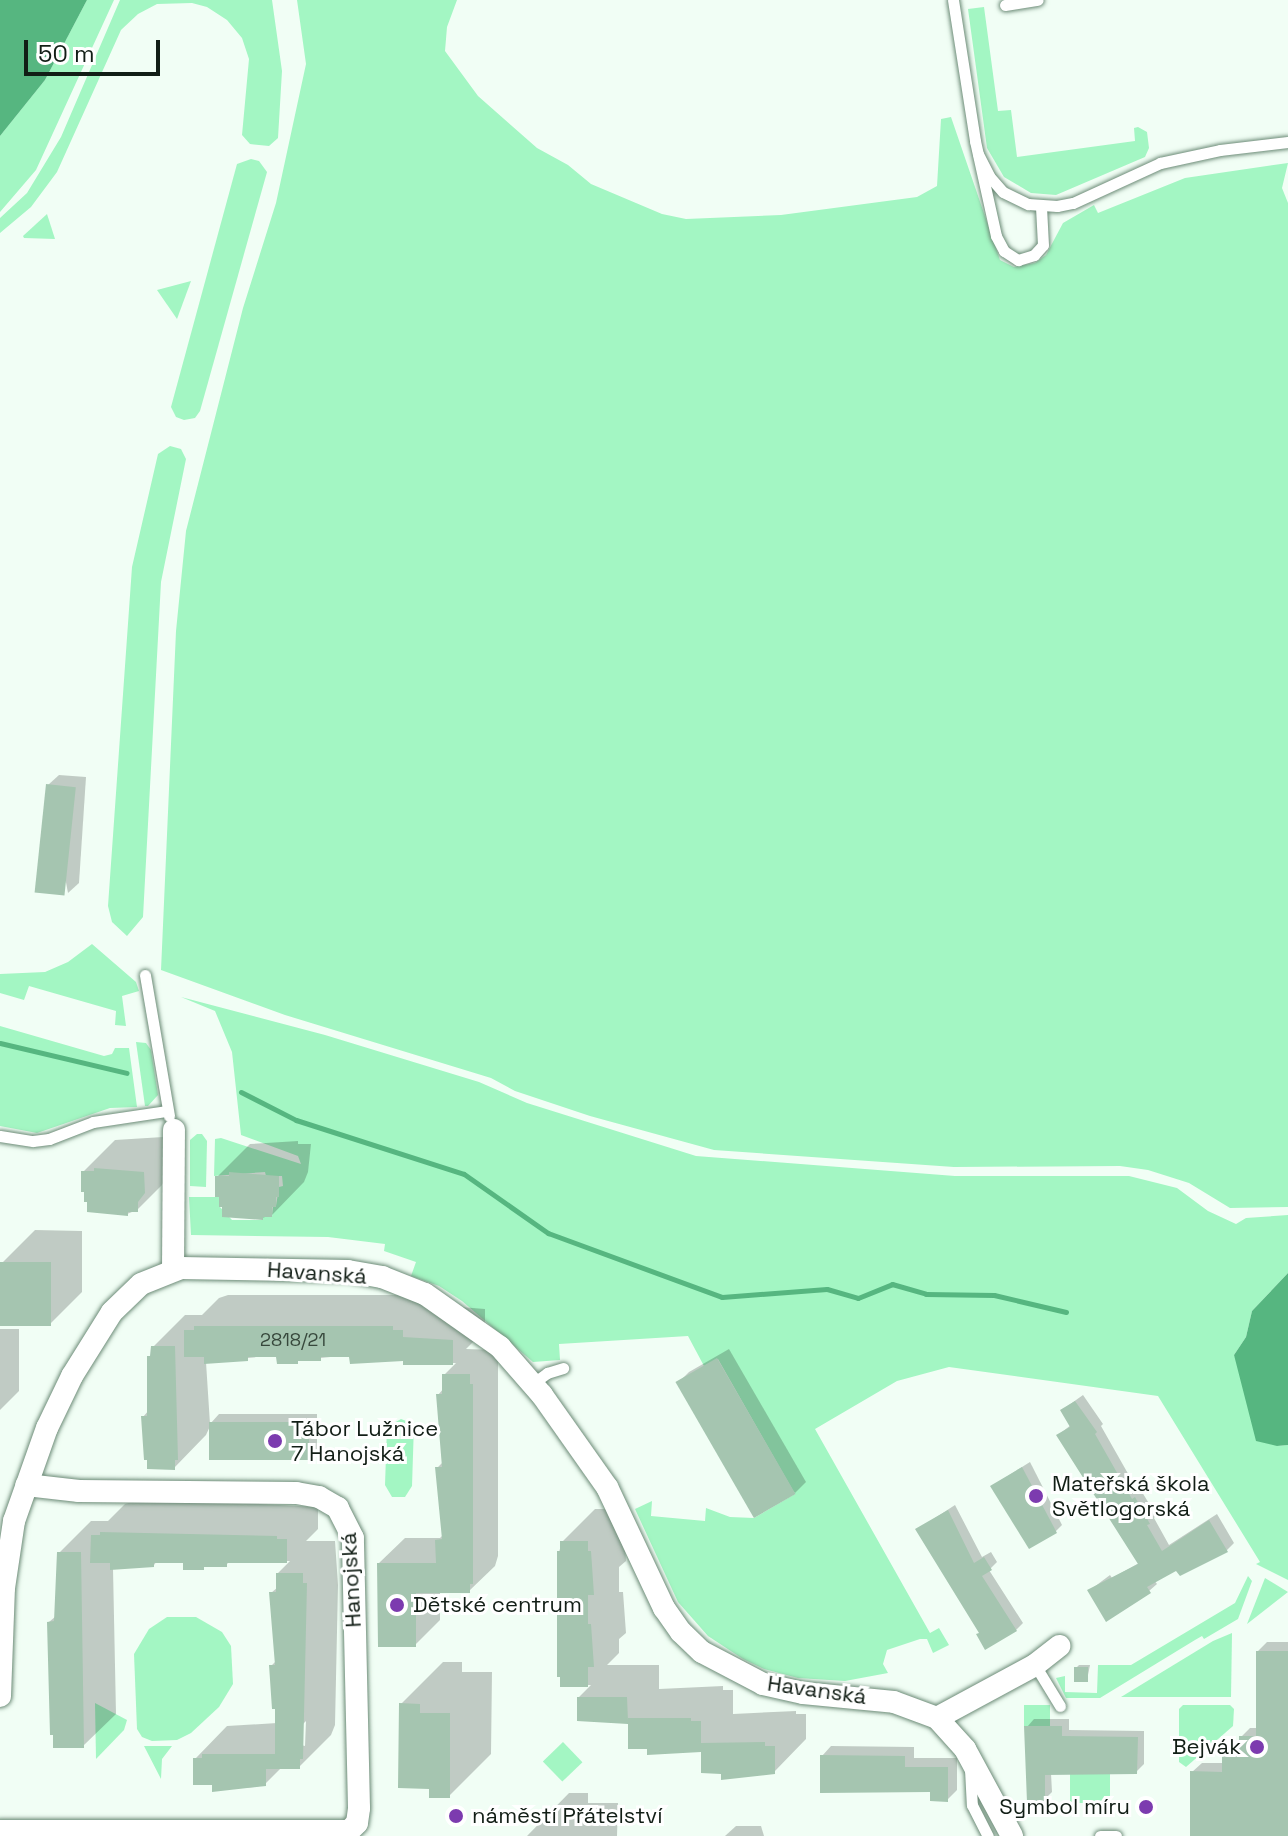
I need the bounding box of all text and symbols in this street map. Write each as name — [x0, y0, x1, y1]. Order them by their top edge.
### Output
scale bar — [28, 24, 164, 74]
text: 50 m — [38, 38, 95, 69]
street label: Havanská — [266, 1256, 368, 1290]
house number: 2818/21 — [260, 1329, 326, 1351]
place label: Tábor Lužnice 7 Hanojská — [291, 1415, 438, 1466]
marker: Tábor Lužnice 7 Hanojská — [266, 1432, 284, 1450]
place label: Mateřská škola Světlogorská — [1052, 1470, 1210, 1522]
marker: Mateřská škola Světlogorská — [1027, 1487, 1045, 1505]
street label: Hanojská — [335, 1532, 367, 1628]
place label: Dětské centrum — [413, 1592, 582, 1618]
marker: Dětské centrum — [388, 1596, 406, 1614]
street label: Havanská — [766, 1670, 868, 1710]
place label: Bejvák — [1172, 1734, 1241, 1760]
marker: Bejvák — [1248, 1738, 1266, 1756]
place label: Symbol míru — [999, 1794, 1130, 1820]
marker: Symbol míru — [1137, 1798, 1155, 1816]
place label: náměstí Přátelství — [472, 1803, 663, 1829]
marker: náměstí Přátelství — [447, 1807, 465, 1825]

